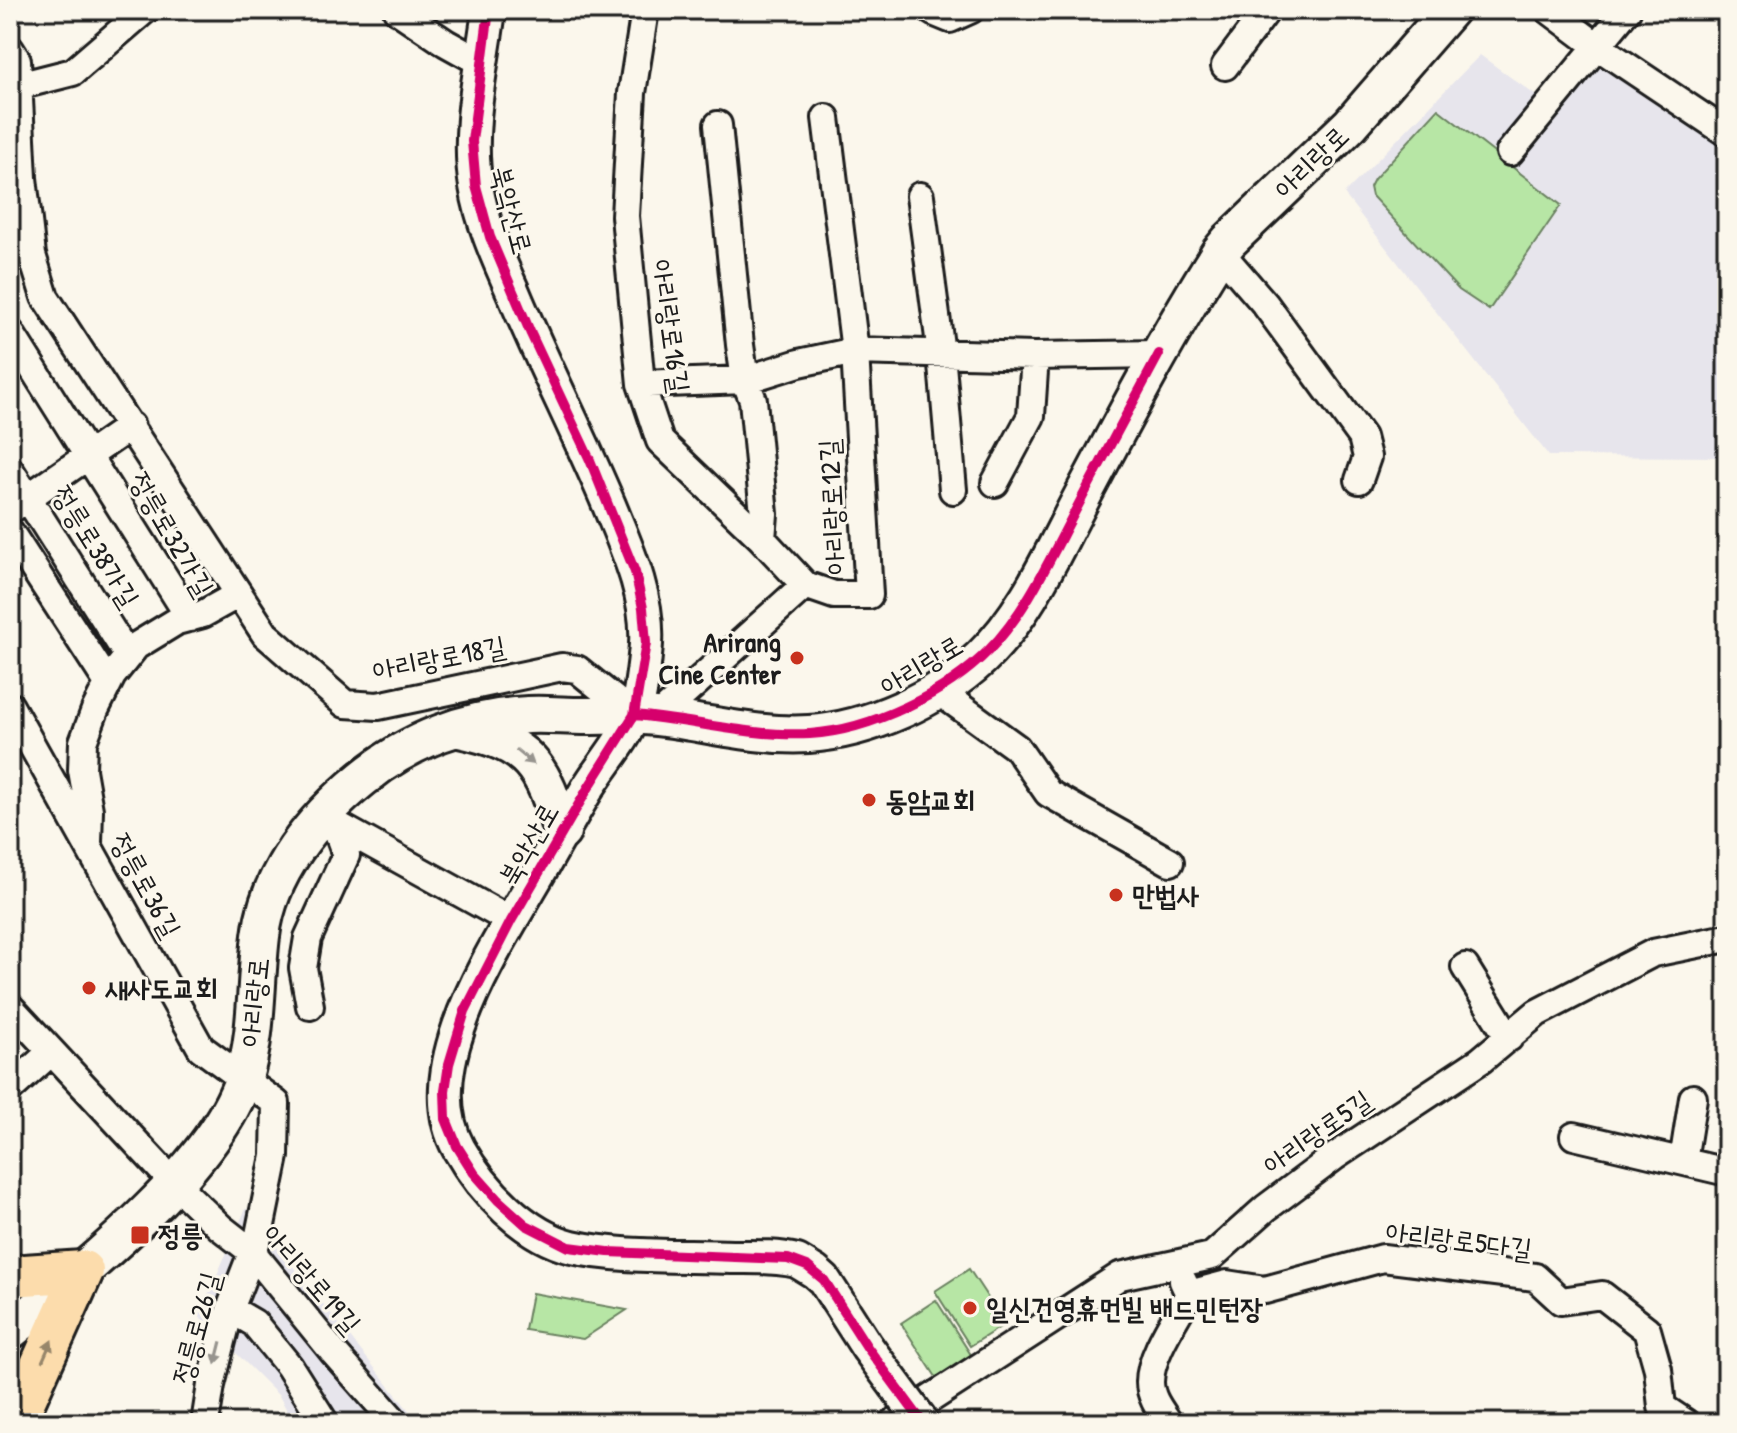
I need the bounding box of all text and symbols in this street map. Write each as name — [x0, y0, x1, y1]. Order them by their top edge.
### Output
street label: 아리랑로 — [1265, 117, 1357, 207]
street label: 북악산로 — [482, 162, 542, 258]
street label: 아리랑로16길 — [643, 257, 699, 395]
street label: 아리랑로12길 — [809, 438, 855, 576]
street label: 정릉로32가길 — [121, 465, 223, 603]
street label: 정릉로38가길 — [44, 478, 148, 614]
place label: Arirang Cine Center — [658, 623, 781, 693]
street label: 아리랑로18길 — [369, 626, 509, 690]
street label: 아리랑로 — [873, 626, 969, 704]
marker: Arirang Cine Center — [788, 649, 806, 667]
one-way arrow — [515, 748, 535, 765]
place label: 동암교회 — [885, 781, 975, 819]
marker: 동암교회 — [860, 791, 878, 809]
street label: 북악산로 — [489, 795, 567, 893]
street label: 정릉로36길 — [102, 826, 190, 944]
place label: 만법사 — [1132, 876, 1200, 914]
marker: 만법사 — [1107, 886, 1125, 904]
street label: 아리랑로 — [230, 955, 278, 1049]
place label: 새사도교회 — [104, 969, 218, 1007]
marker: 새사도교회 — [80, 979, 98, 997]
street label: 아리랑로5길 — [1255, 1081, 1379, 1183]
street label: 아리랑로5다길 — [1384, 1212, 1534, 1268]
place label: 정릉 — [158, 1216, 203, 1254]
street label: 아리랑로19길 — [254, 1216, 370, 1342]
marker: 정릉 — [129, 1224, 151, 1246]
street label: 정릉로26길 — [163, 1268, 229, 1388]
place label: 일신건영휴먼빌 배드민턴장 — [986, 1289, 1263, 1327]
marker: 일신건영휴먼빌 배드민턴장 — [961, 1299, 979, 1317]
one-way arrow — [41, 1339, 54, 1362]
one-way arrow — [212, 1340, 224, 1365]

